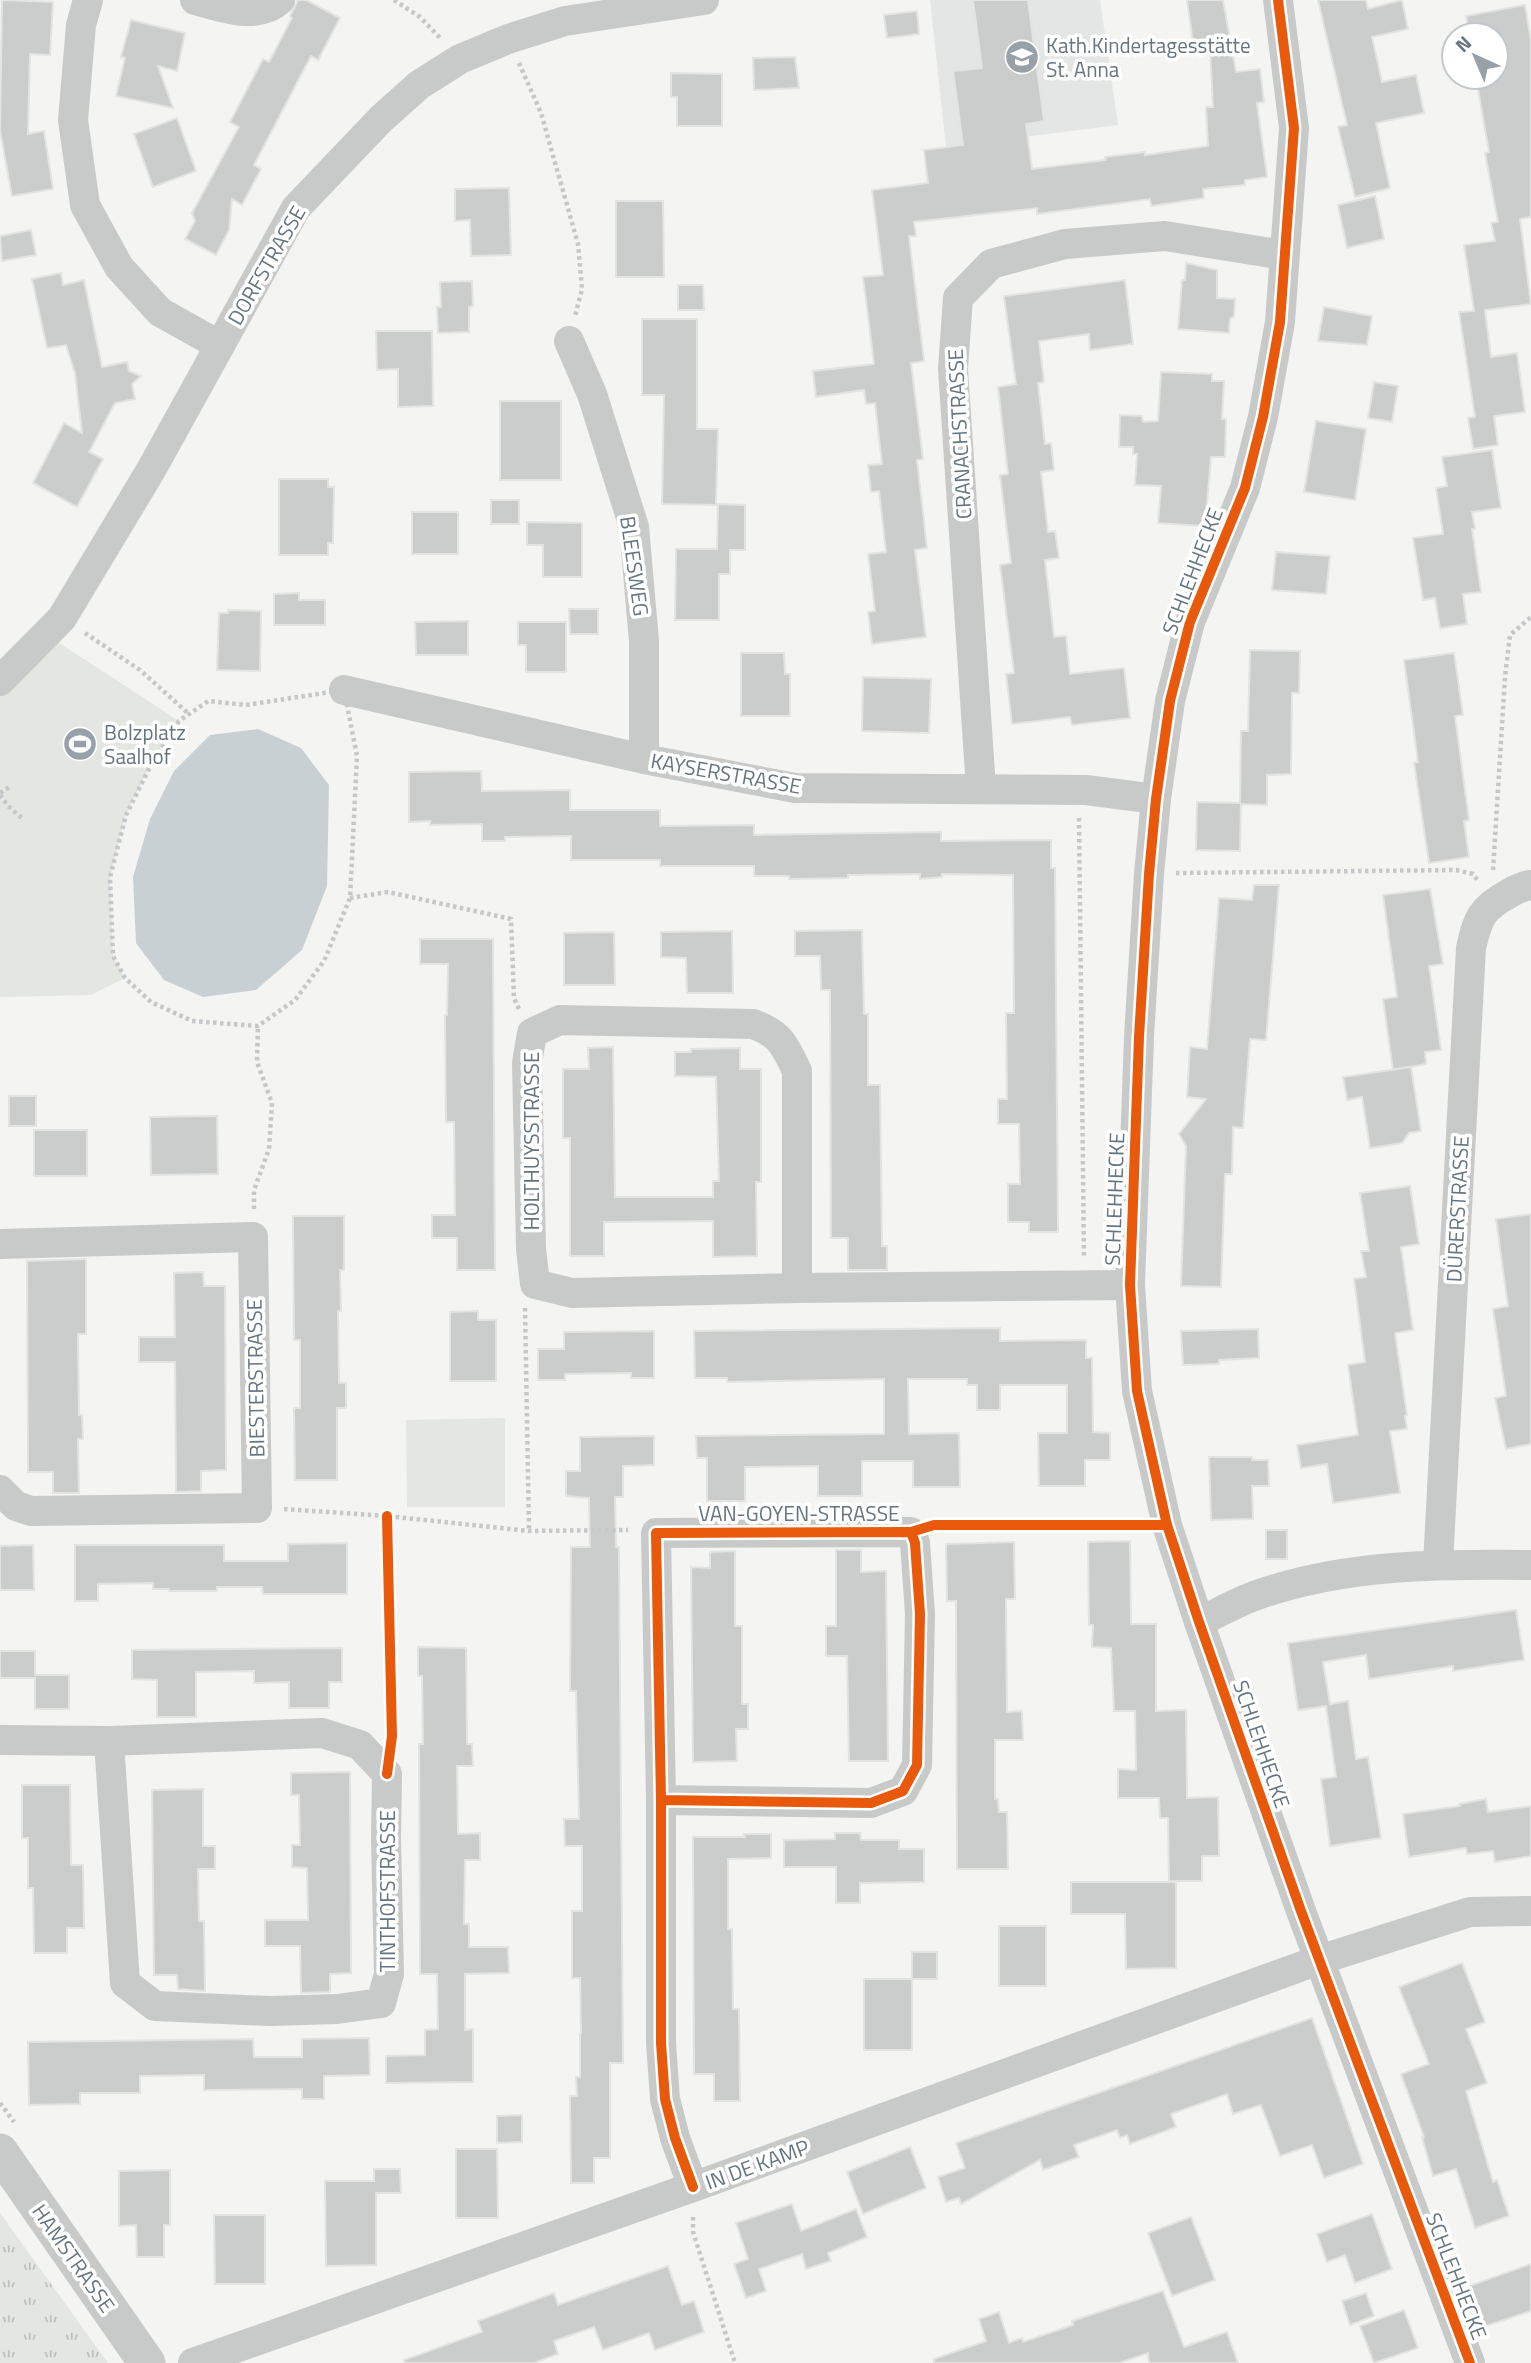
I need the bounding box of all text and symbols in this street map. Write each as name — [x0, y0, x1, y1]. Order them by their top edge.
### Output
north arrow — [1440, 21, 1510, 91]
text: N — [1448, 28, 1478, 58]
place label: Kath.Kindertagesstätte St. Anna — [1046, 29, 1251, 85]
school or university icon: Kath.Kindertagesstätte St. Anna — [1003, 38, 1041, 76]
street label: DORFSTRASSE — [219, 199, 313, 331]
street label: CRANACHSTRASSE — [939, 348, 979, 520]
street label: SCHLEHHECKE — [1153, 503, 1231, 639]
street label: BLEESWEG — [612, 514, 658, 618]
place label: Bolzplatz Saalhof — [104, 716, 186, 772]
sports icon: Bolzplatz Saalhof — [61, 725, 99, 763]
street label: KAYSERSTRASSE — [648, 744, 804, 802]
street label: HOLTHUYSSTRASSE — [515, 1051, 547, 1231]
street label: SCHLEHHECKE — [1096, 1132, 1132, 1266]
street label: DÜRERSTRASSE — [1437, 1135, 1477, 1283]
street label: BIESTERSTRASSE — [238, 1298, 272, 1458]
street label: VAN-GOYEN-STRASSE — [698, 1497, 900, 1529]
street label: SCHLEHHECKE — [1225, 1676, 1299, 1812]
street label: TINTHOFSTRASSE — [371, 1810, 403, 1972]
street label: IN DE KAMP — [701, 2130, 813, 2198]
street label: HAMSTRASSE — [25, 2197, 123, 2319]
street label: SCHLEHHECKE — [1418, 2208, 1496, 2344]

